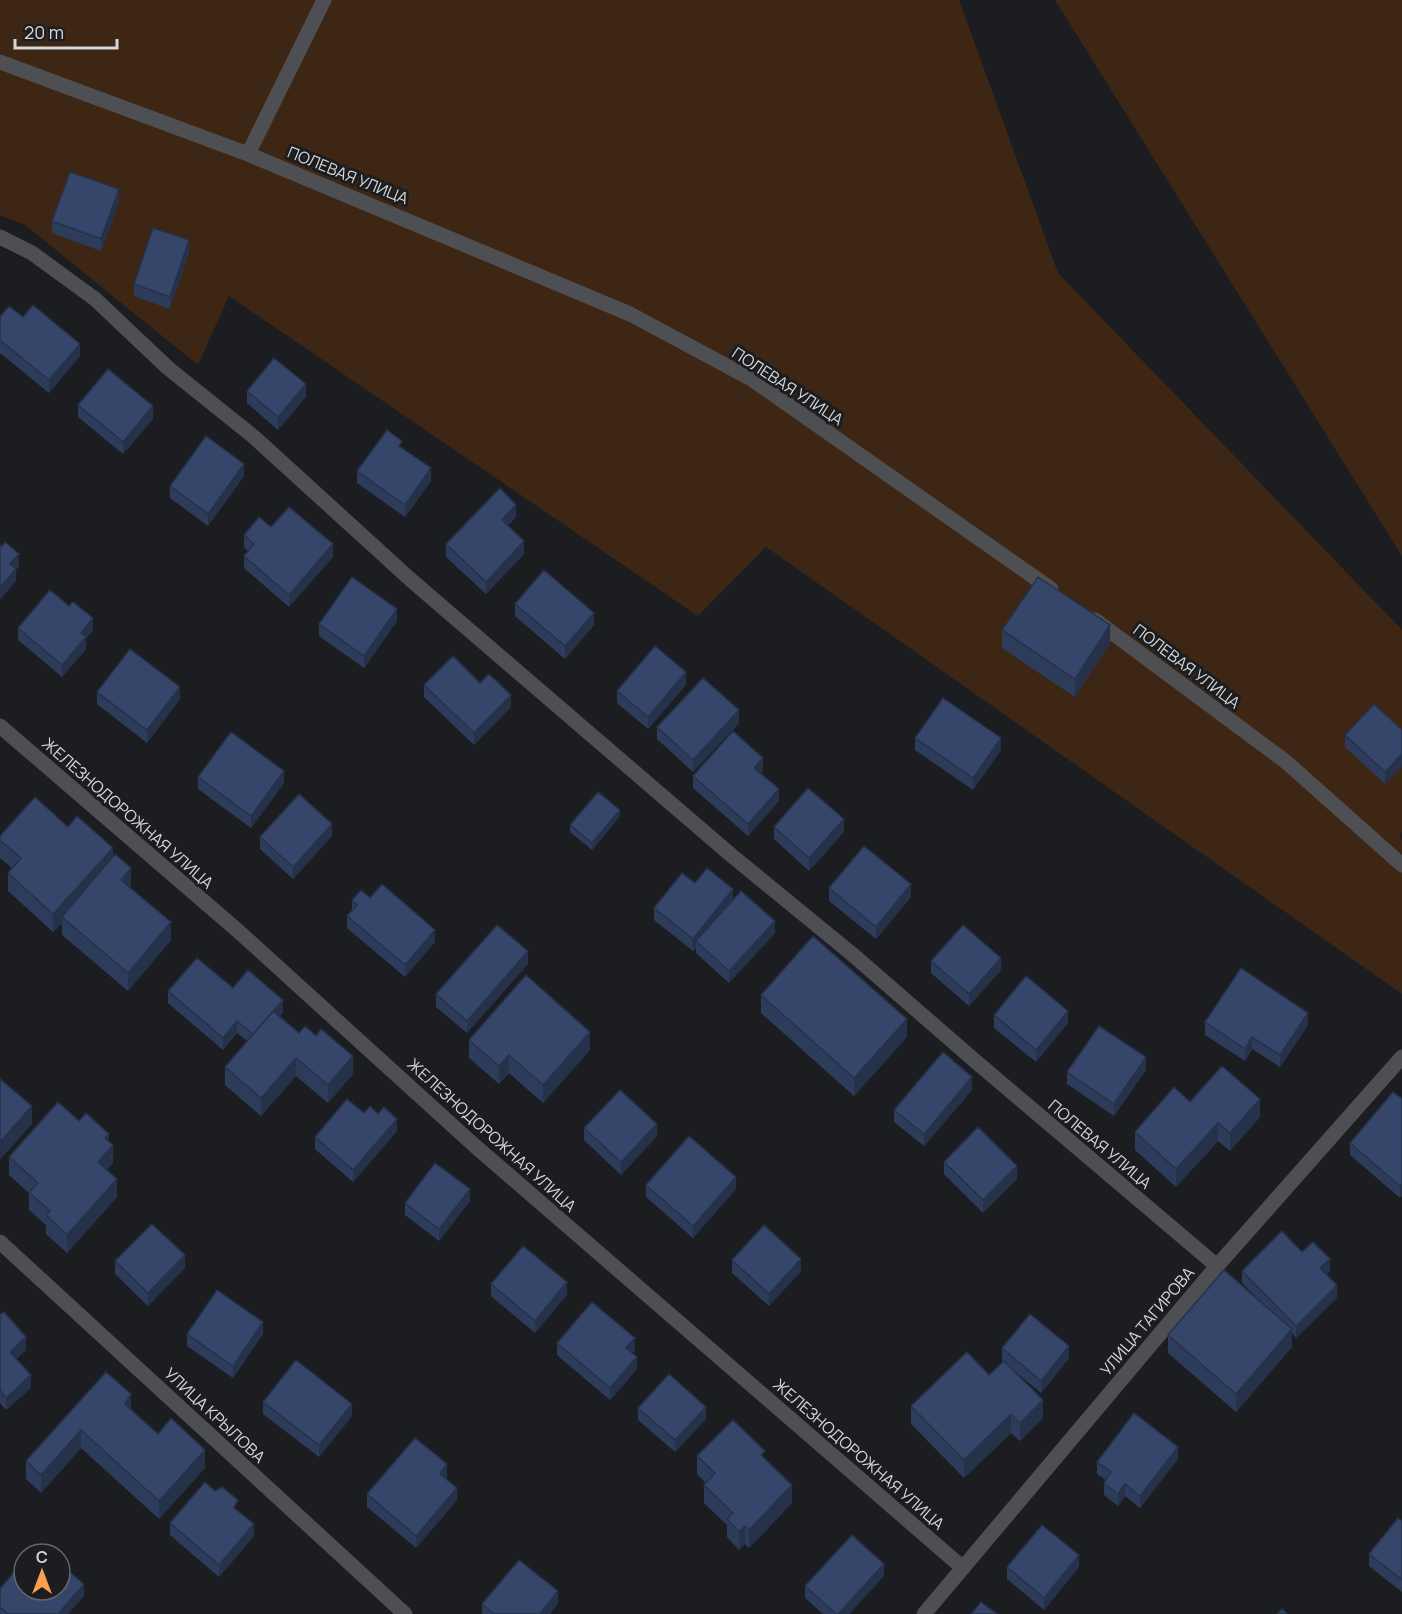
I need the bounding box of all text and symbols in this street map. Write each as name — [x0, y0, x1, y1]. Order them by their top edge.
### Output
scale bar — [15, 12, 117, 50]
text: 20 m — [24, 20, 64, 44]
street label: ПОЛЕВАЯ УЛИЦА — [284, 141, 412, 209]
street label: ПОЛЕВАЯ УЛИЦА — [728, 342, 848, 430]
street label: ПОЛЕВАЯ УЛИЦА — [1129, 619, 1245, 713]
street label: ЖЕЛЕЗНОДОРОЖНАЯ УЛИЦА — [38, 733, 218, 893]
street label: ЖЕЛЕЗНОДОРОЖНАЯ УЛИЦА — [403, 1053, 581, 1217]
street label: ПОЛЕВАЯ УЛИЦА — [1044, 1094, 1156, 1194]
street label: УЛИЦА ТАГИРОВА — [1095, 1262, 1199, 1380]
street label: УЛИЦА КРЫЛОВА — [160, 1363, 270, 1467]
street label: ЖЕЛЕЗНОДОРОЖНАЯ УЛИЦА — [769, 1374, 949, 1534]
north arrow — [12, 1542, 72, 1602]
text: С — [36, 1546, 48, 1568]

